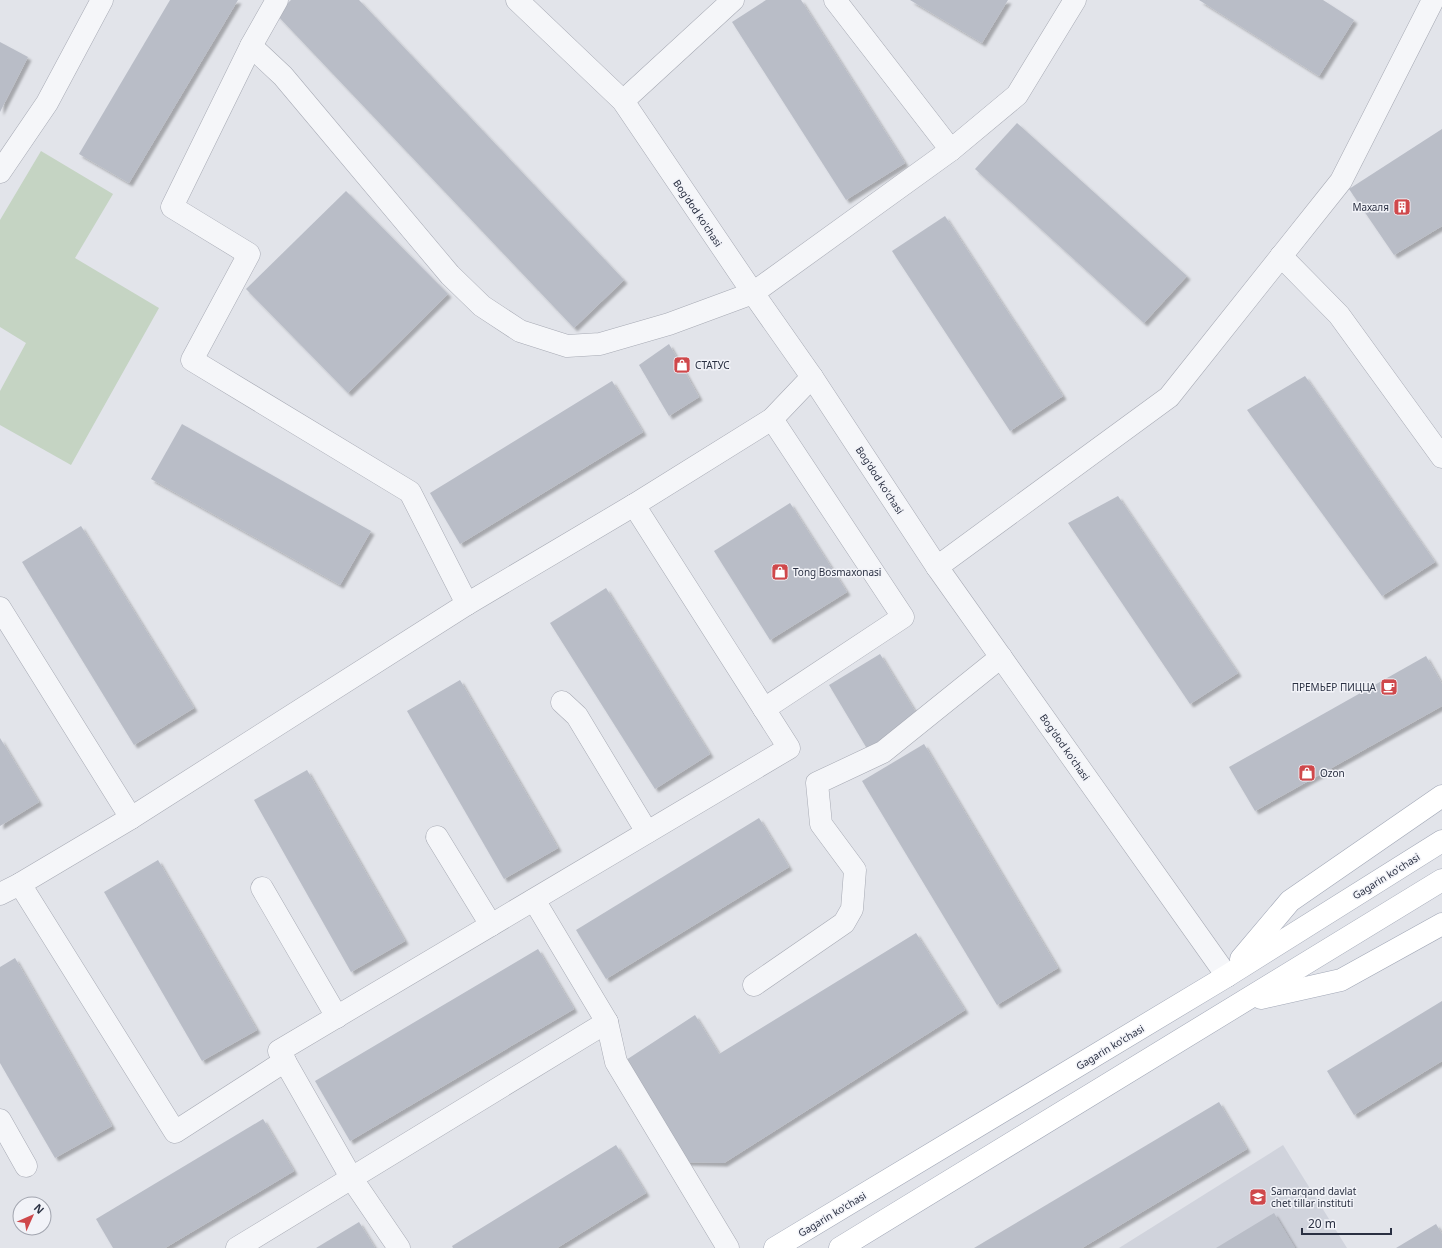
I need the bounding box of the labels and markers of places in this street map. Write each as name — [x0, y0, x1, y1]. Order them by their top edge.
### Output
building icon: Махаля — [1392, 197, 1412, 217]
place label: Махаля — [1352, 200, 1389, 214]
shop icon: СТАТУС — [672, 355, 692, 375]
place label: СТАТУС — [695, 358, 730, 372]
shop icon: Tong Bosmaxonasi — [770, 562, 790, 582]
place label: Tong Bosmaxonasi — [793, 565, 881, 579]
cafe icon: ПРЕМЬЕР ПИЦЦА — [1379, 677, 1399, 697]
place label: ПРЕМЬЕР ПИЦЦА — [1292, 680, 1377, 694]
shop icon: Ozon — [1297, 763, 1317, 783]
place label: Ozon — [1320, 766, 1345, 780]
place label: Samarqand davlat chet tillar instituti — [1271, 1184, 1357, 1210]
school or university icon: Samarqand davlat chet tillar instituti — [1248, 1187, 1268, 1207]

